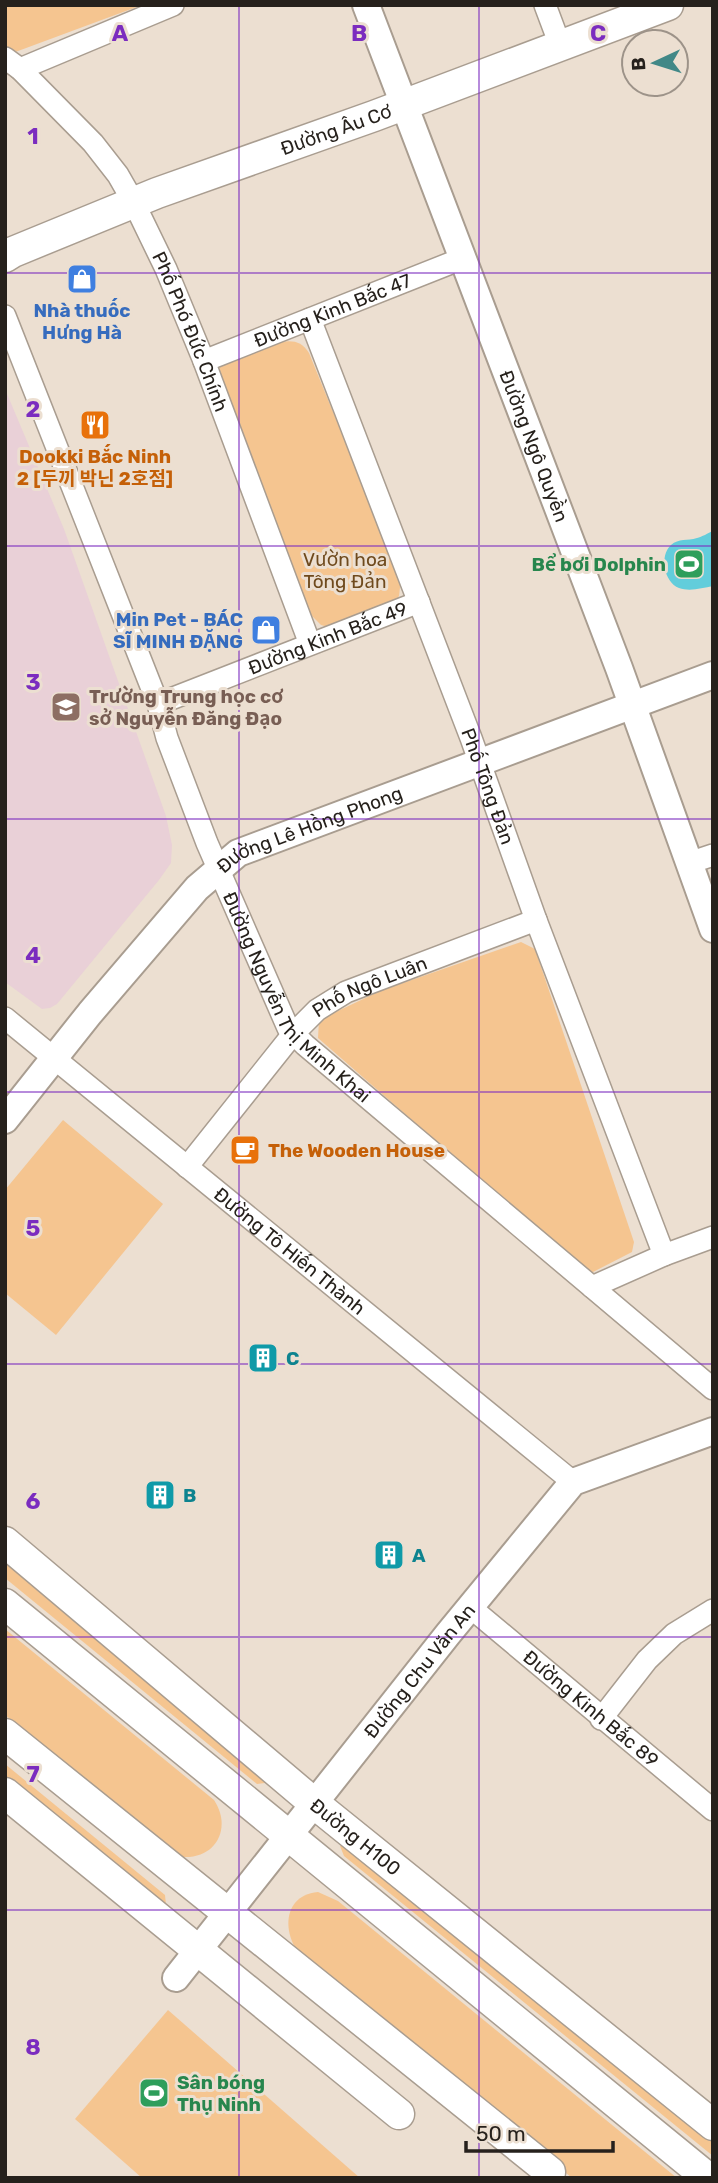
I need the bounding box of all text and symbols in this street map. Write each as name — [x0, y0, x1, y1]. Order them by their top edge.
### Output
text: A — [112, 19, 129, 47]
text: B — [351, 19, 367, 47]
text: C — [590, 19, 606, 47]
north arrow — [620, 28, 690, 98]
text: B — [627, 57, 650, 72]
street label: Đường Âu Cơ — [277, 99, 395, 160]
text: 1 — [27, 122, 39, 150]
street label: Phố Phó Đức Chính — [148, 248, 233, 415]
shop icon: Nhà thuốc Hưng Hà — [65, 262, 99, 296]
street label: Đường Kinh Bắc 47 — [250, 268, 414, 352]
place label: Nhà thuốc Hưng Hà — [33, 298, 131, 344]
street label: Đường Ngô Quyền — [495, 367, 574, 525]
text: 2 — [26, 395, 40, 423]
restaurant icon: Dookki Bắc Ninh 2 [두끼 박닌 2호점] — [78, 408, 112, 442]
place label: Dookki Bắc Ninh 2 [두끼 박닌 2호점] — [17, 444, 173, 490]
sports icon: Bể bơi Dolphin — [672, 547, 706, 581]
park label: Vườn hoa Tông Đản — [303, 548, 387, 593]
place label: Bể bơi Dolphin — [532, 552, 666, 576]
street label: Đường Kinh Bắc 49 — [245, 596, 410, 679]
place label: Min Pet - BÁC SĨ MINH ĐẶNG — [113, 608, 243, 653]
shop icon: Min Pet - BÁC SĨ MINH ĐẶNG — [249, 613, 283, 647]
text: 3 — [25, 668, 41, 696]
place label: Trường Trung học cơ sở Nguyễn Đăng Đạo — [89, 685, 283, 730]
school or university icon: Trường Trung học cơ sở Nguyễn Đăng Đạo — [49, 690, 83, 724]
street label: Phố Tông Đản — [457, 725, 520, 847]
street label: Đường Lê Hồng Phong — [212, 781, 405, 878]
street label: Đường Nguyễn Thị Minh Khai — [218, 888, 375, 1107]
text: 4 — [25, 941, 41, 969]
street label: Phố Ngô Luân — [308, 951, 430, 1022]
cafe icon: The Wooden House — [228, 1133, 262, 1167]
place label: The Wooden House — [268, 1139, 445, 1162]
street label: Đường Tô Hiến Thành — [210, 1182, 370, 1319]
text: 5 — [26, 1214, 41, 1242]
building icon: C — [246, 1341, 280, 1375]
place label: C — [286, 1347, 299, 1370]
building icon: B — [143, 1478, 177, 1512]
place label: B — [183, 1484, 196, 1507]
text: 6 — [26, 1487, 41, 1515]
building icon: A — [372, 1538, 406, 1572]
place label: A — [412, 1544, 426, 1567]
street label: Đường Chu Văn An — [359, 1599, 480, 1743]
street label: Đường Kinh Bắc 89 — [519, 1645, 664, 1771]
text: 7 — [26, 1760, 40, 1788]
street label: Đường H100 — [306, 1793, 405, 1880]
text: 8 — [25, 2033, 41, 2061]
place label: Sân bóng Thụ Ninh — [177, 2071, 265, 2116]
sports icon: Sân bóng Thụ Ninh — [137, 2076, 171, 2110]
scale bar — [466, 2110, 613, 2154]
text: 50 m — [476, 2121, 526, 2146]

